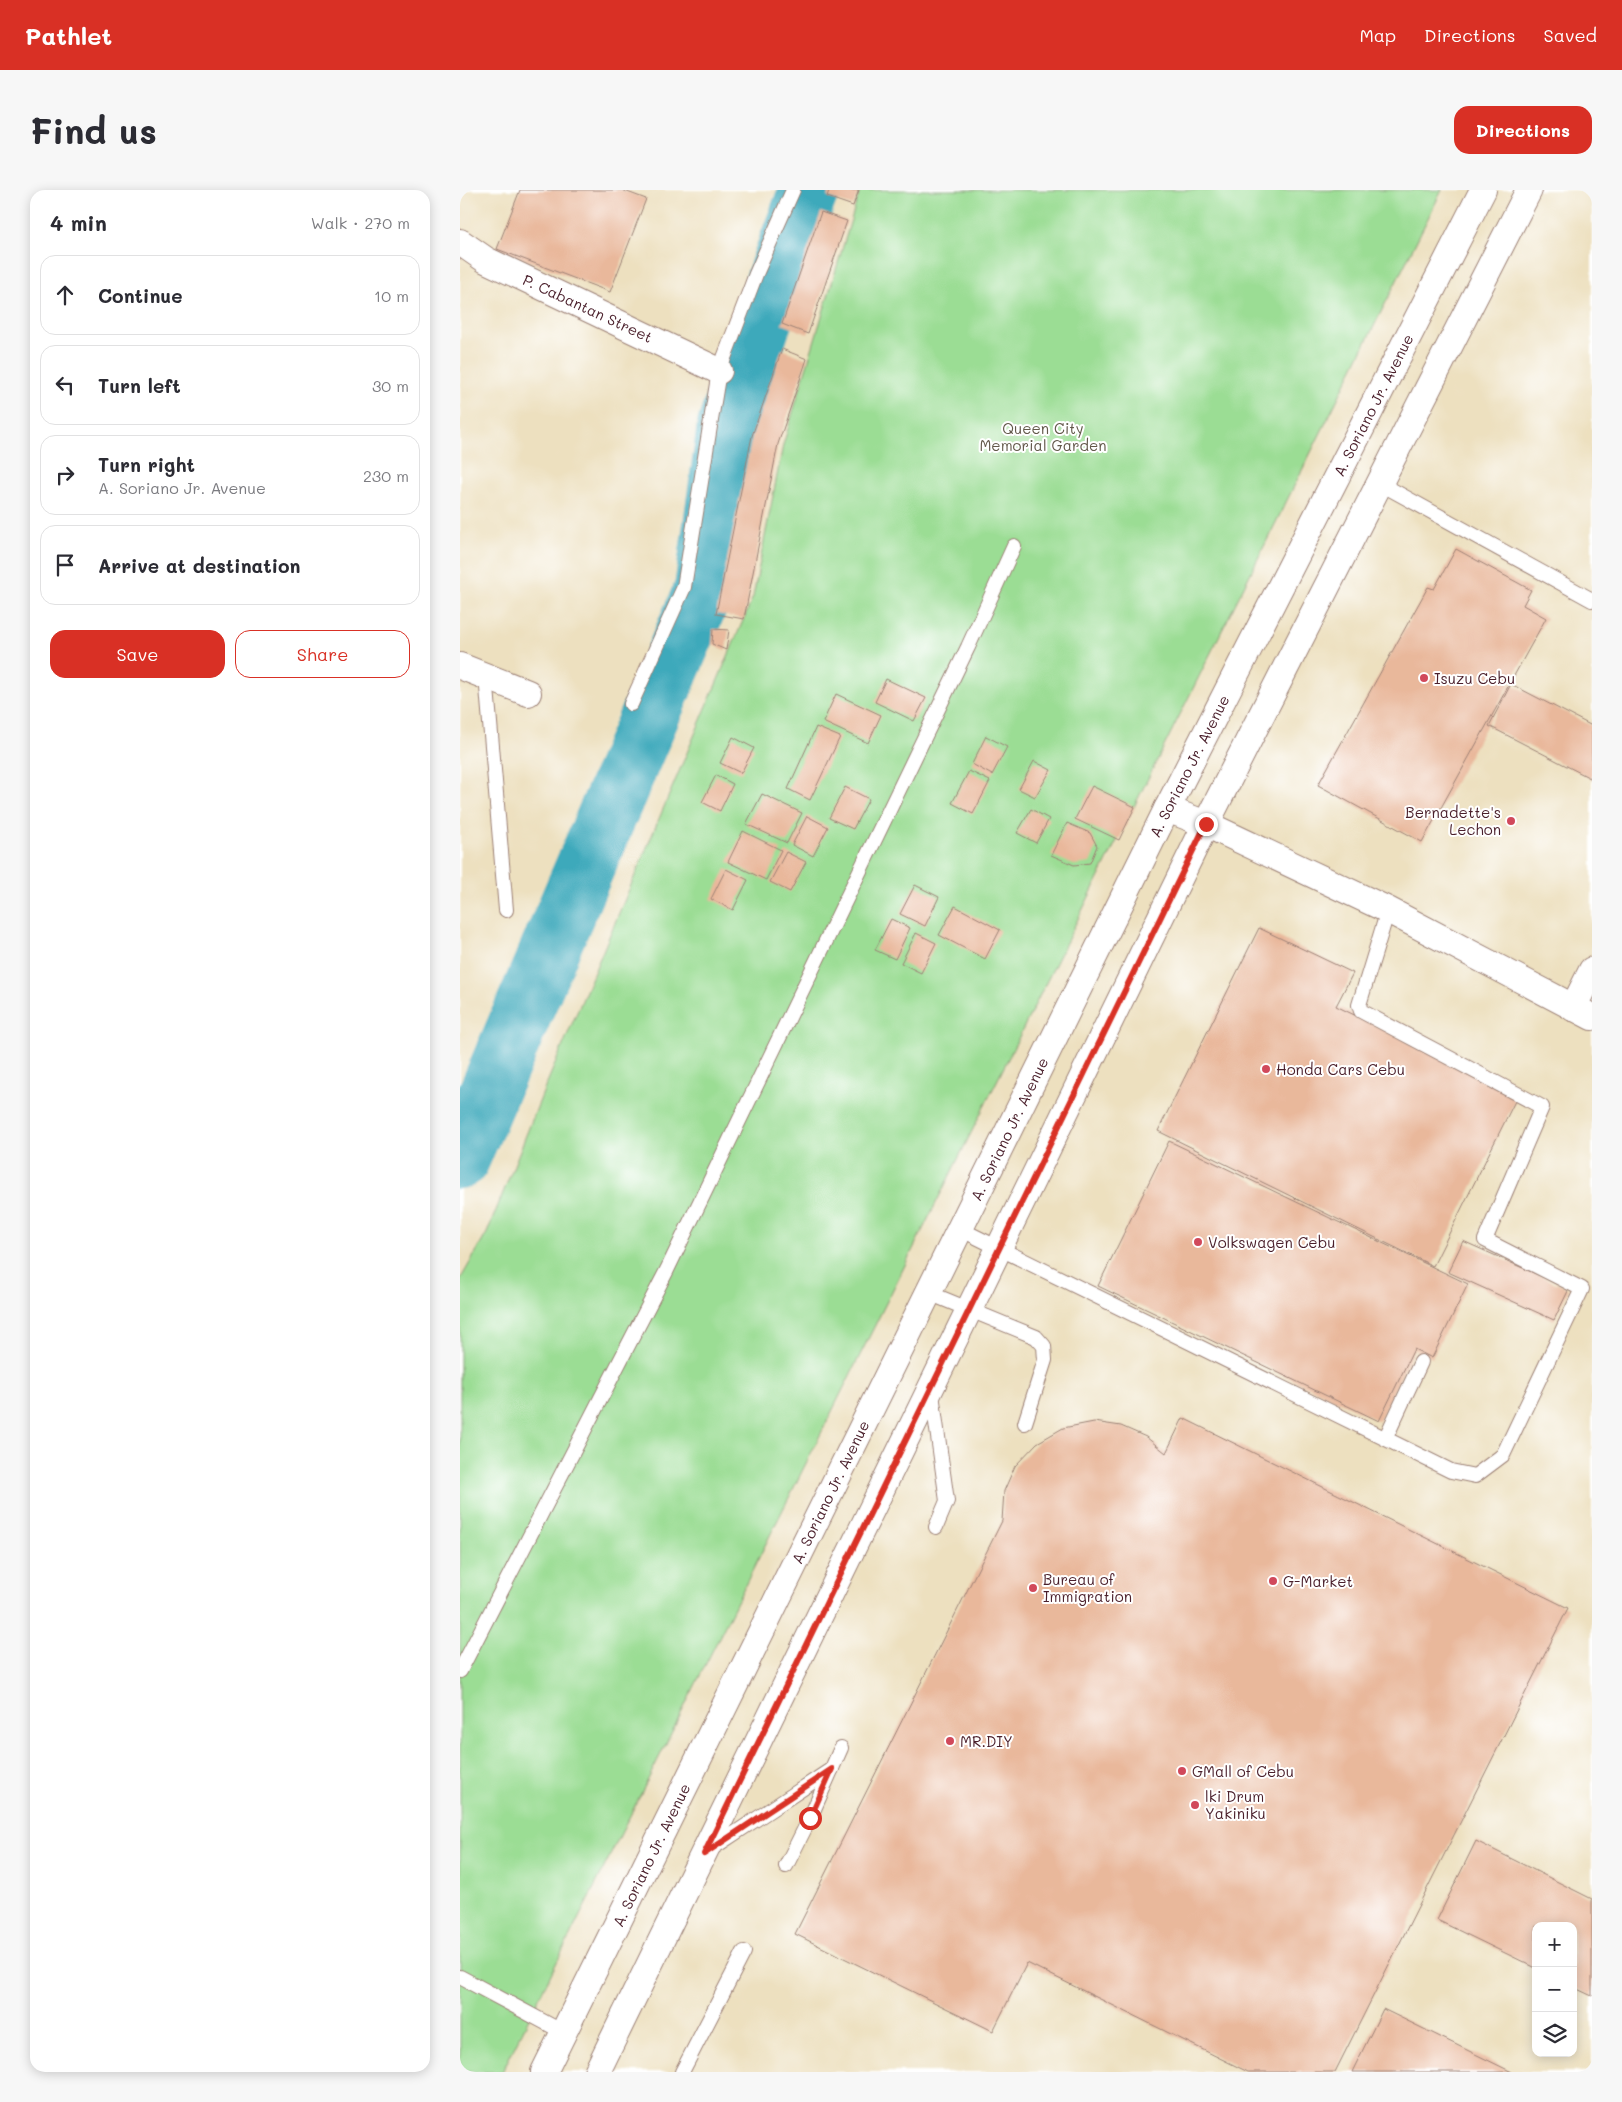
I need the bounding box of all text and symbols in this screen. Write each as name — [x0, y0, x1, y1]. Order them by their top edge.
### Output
text: Pathlet — [25, 20, 112, 51]
text: Map — [1359, 23, 1396, 47]
text: Directions — [1424, 23, 1516, 47]
text: Saved — [1544, 23, 1597, 47]
button: Directions — [1454, 106, 1592, 154]
text: Find us — [30, 107, 157, 153]
text: 4 min — [50, 209, 107, 236]
text: Walk · 270 m — [311, 212, 410, 233]
street label: P. Cabantan Street — [520, 269, 656, 347]
icon: ahead — [51, 281, 79, 309]
text: Continue — [98, 283, 183, 308]
text: 10 m — [374, 285, 409, 306]
street label: A. Soriano Jr. Avenue — [1328, 330, 1418, 480]
icon: left — [51, 371, 79, 399]
text: Turn left — [98, 373, 181, 398]
text: 30 m — [372, 375, 409, 396]
park label: Queen City Memorial Garden — [979, 418, 1107, 455]
text: Turn right — [98, 452, 195, 477]
icon: right — [51, 461, 79, 489]
text: 230 m — [363, 465, 409, 486]
text: A. Soriano Jr. Avenue — [98, 477, 266, 498]
icon: arrive — [51, 551, 79, 579]
text: Arrive at destination — [98, 553, 301, 578]
button: Save — [50, 630, 225, 678]
button: Share — [235, 630, 410, 678]
place label: Isuzu Cebu — [1434, 668, 1515, 688]
marker: Isuzu Cebu — [1418, 672, 1430, 684]
street label: A. Soriano Jr. Avenue — [1144, 691, 1234, 841]
place label: Bernadette's Lechon — [1405, 802, 1501, 839]
route end — [1195, 813, 1218, 836]
marker: Bernadette's Lechon — [1505, 815, 1517, 827]
street label: A. Soriano Jr. Avenue — [966, 1054, 1052, 1204]
place label: Honda Cars Cebu — [1276, 1059, 1405, 1079]
marker: Honda Cars Cebu — [1260, 1063, 1272, 1075]
place label: Volkswagen Cebu — [1208, 1232, 1335, 1252]
marker: Volkswagen Cebu — [1192, 1236, 1204, 1248]
street label: A. Soriano Jr. Avenue — [787, 1417, 873, 1567]
place label: Bureau of Immigration — [1043, 1569, 1132, 1606]
place label: G-Market — [1283, 1571, 1353, 1591]
marker: G-Market — [1267, 1575, 1279, 1587]
marker: Bureau of Immigration — [1027, 1582, 1039, 1594]
place label: MR.DIY — [960, 1731, 1013, 1751]
marker: MR.DIY — [944, 1735, 956, 1747]
place label: GMall of Cebu — [1192, 1761, 1294, 1781]
marker: GMall of Cebu — [1176, 1765, 1188, 1777]
street label: A. Soriano Jr. Avenue — [608, 1780, 694, 1930]
place label: lki Drum Yakiniku — [1205, 1786, 1266, 1823]
marker: lki Drum Yakiniku — [1189, 1799, 1201, 1811]
route start — [799, 1807, 822, 1830]
map controls — [1532, 1922, 1577, 2057]
button: + — [1532, 1922, 1577, 1967]
button: − — [1532, 1967, 1577, 2012]
button: layers — [1532, 2012, 1577, 2057]

